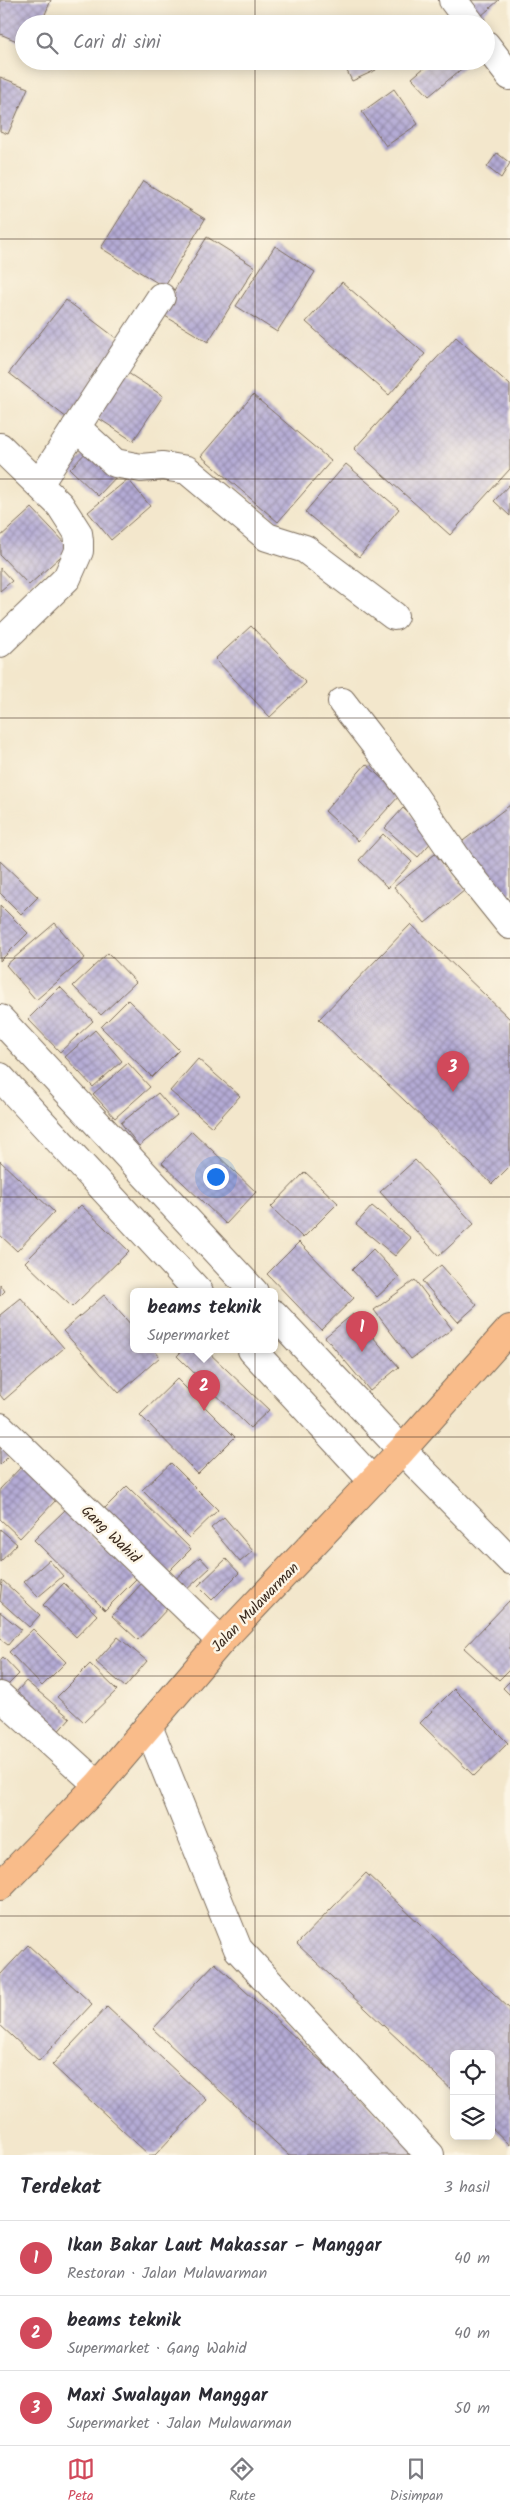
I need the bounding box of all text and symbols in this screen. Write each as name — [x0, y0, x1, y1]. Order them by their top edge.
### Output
search box — [15, 15, 495, 70]
text: Cari di sini — [73, 28, 161, 58]
icon: search — [33, 29, 61, 57]
pin: 3 — [437, 1051, 469, 1092]
your location — [203, 1164, 229, 1190]
popup — [130, 1288, 278, 1353]
text: beams teknik — [147, 1293, 261, 1323]
pin: 1 — [346, 1311, 378, 1352]
text: Supermarket — [147, 1323, 230, 1348]
pin: 2 — [188, 1370, 220, 1411]
street label: Gang Wahid — [75, 1500, 146, 1570]
street label: Jalan Mulawarman — [206, 1557, 305, 1658]
map controls — [450, 2050, 495, 2140]
button: locate — [450, 2050, 495, 2095]
button: layers — [450, 2095, 495, 2140]
text: Terdekat — [20, 2171, 101, 2204]
text: 3 hasil — [444, 2175, 490, 2200]
text: Ikan Bakar Laut Makassar - Manggar — [67, 2231, 381, 2261]
text: 1 — [34, 2246, 38, 2271]
text: 40 m — [454, 2246, 490, 2271]
text: Restoran · Jalan Mulawarman — [67, 2261, 267, 2286]
text: beams teknik — [67, 2306, 181, 2336]
text: 2 — [31, 2321, 41, 2346]
text: 40 m — [454, 2321, 490, 2346]
text: Supermarket · Gang Wahid — [67, 2336, 247, 2361]
text: Maxi Swalayan Manggar — [67, 2381, 268, 2411]
text: 3 — [32, 2396, 40, 2421]
text: 50 m — [454, 2396, 490, 2421]
text: Supermarket · Jalan Mulawarman — [67, 2411, 292, 2436]
tab: Peta — [67, 2455, 95, 2507]
tab: Rute — [228, 2455, 256, 2507]
tab: Disimpan — [390, 2455, 443, 2507]

